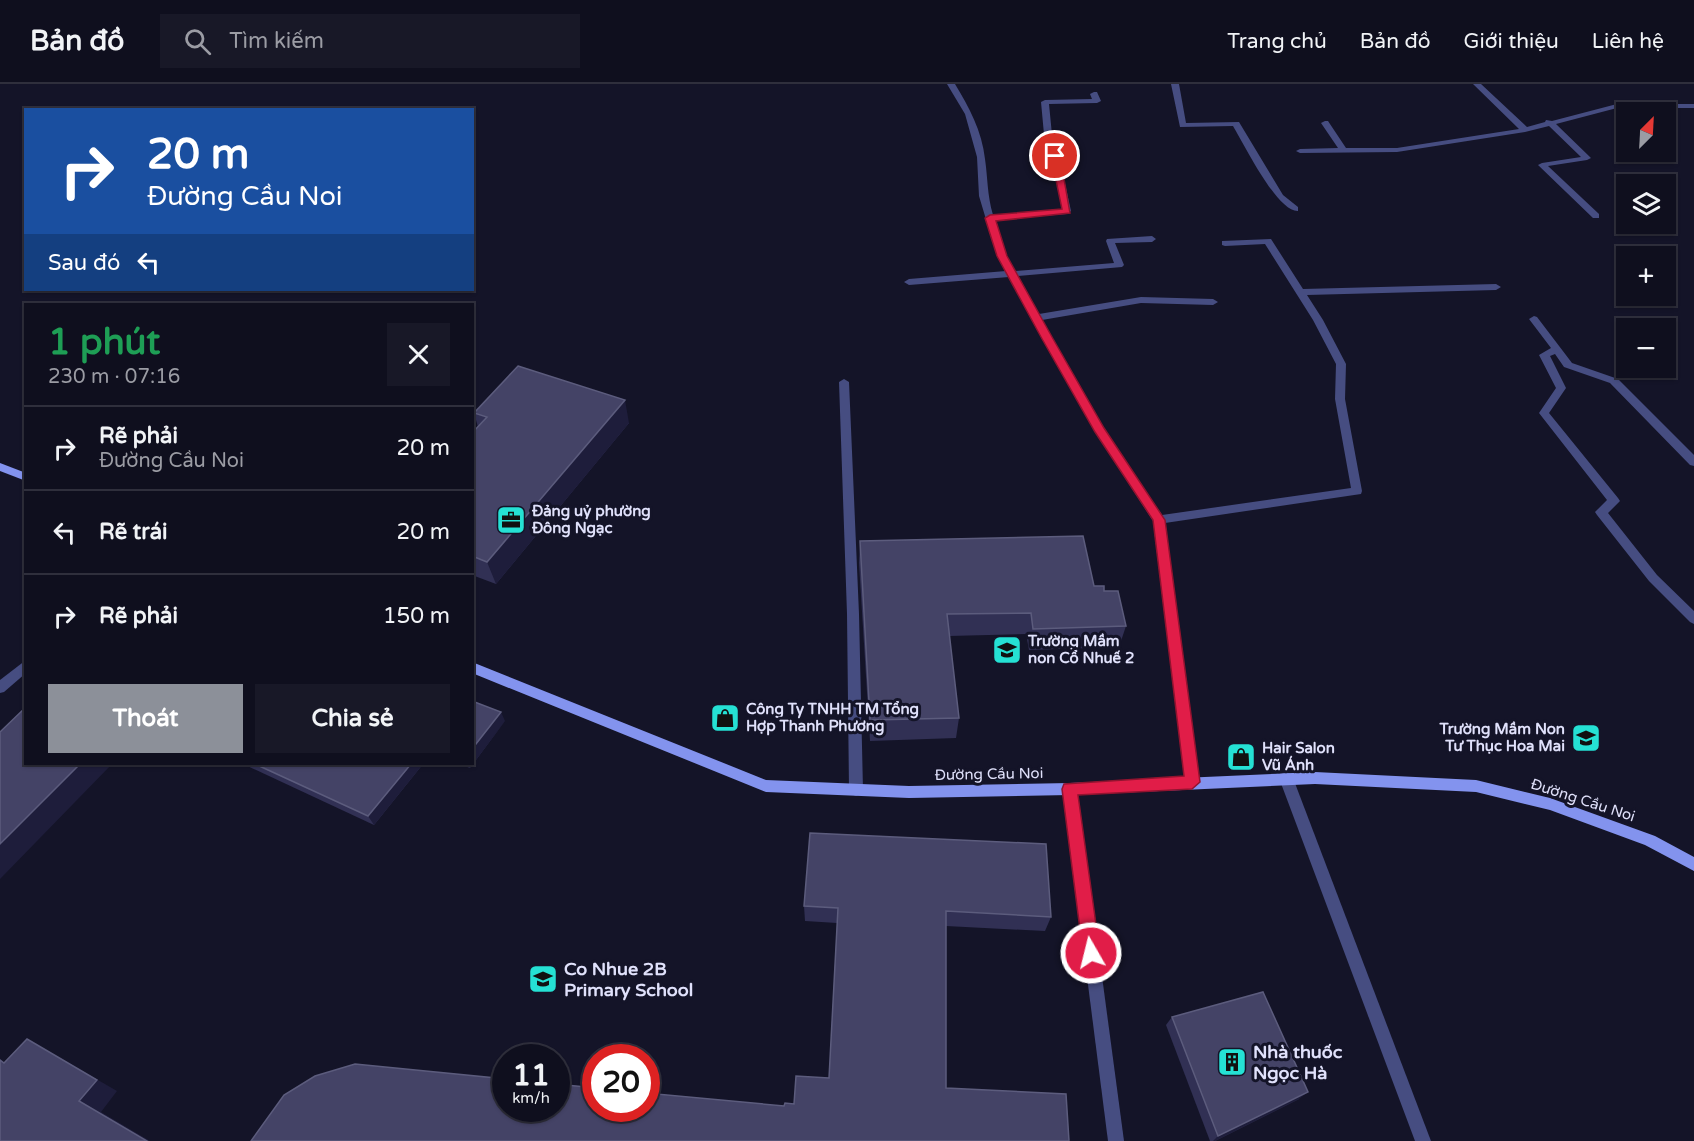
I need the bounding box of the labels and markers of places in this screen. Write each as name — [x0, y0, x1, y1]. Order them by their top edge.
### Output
pin — [1029, 130, 1080, 181]
place label: Đảng uỷ phường Đông Ngạc — [531, 502, 651, 538]
office icon: Đảng uỷ phường Đông Ngạc — [495, 504, 527, 536]
place label: Trường Mầm non Cổ Nhuế 2 — [1027, 632, 1134, 667]
school or university icon: Trường Mầm non Cổ Nhuế 2 — [991, 634, 1023, 666]
place label: Công Ty TNHH TM Tổng Hợp Thanh Phương — [746, 700, 919, 736]
shop icon: Công Ty TNHH TM Tổng Hợp Thanh Phương — [709, 702, 741, 734]
place label: Trường Mầm Non Tư Thục Hoa Mai — [1438, 720, 1565, 755]
school or university icon: Trường Mầm Non Tư Thục Hoa Mai — [1570, 722, 1602, 754]
place label: Hair Salon Vũ Ánh — [1262, 739, 1335, 774]
shop icon: Hair Salon Vũ Ánh — [1225, 741, 1257, 773]
place label: Co Nhue 2B Primary School — [564, 958, 693, 1001]
school or university icon: Co Nhue 2B Primary School — [527, 963, 559, 995]
place label: Nhà thuốc Ngọc Hà — [1253, 1041, 1343, 1084]
building icon: Nhà thuốc Ngọc Hà — [1216, 1046, 1248, 1078]

